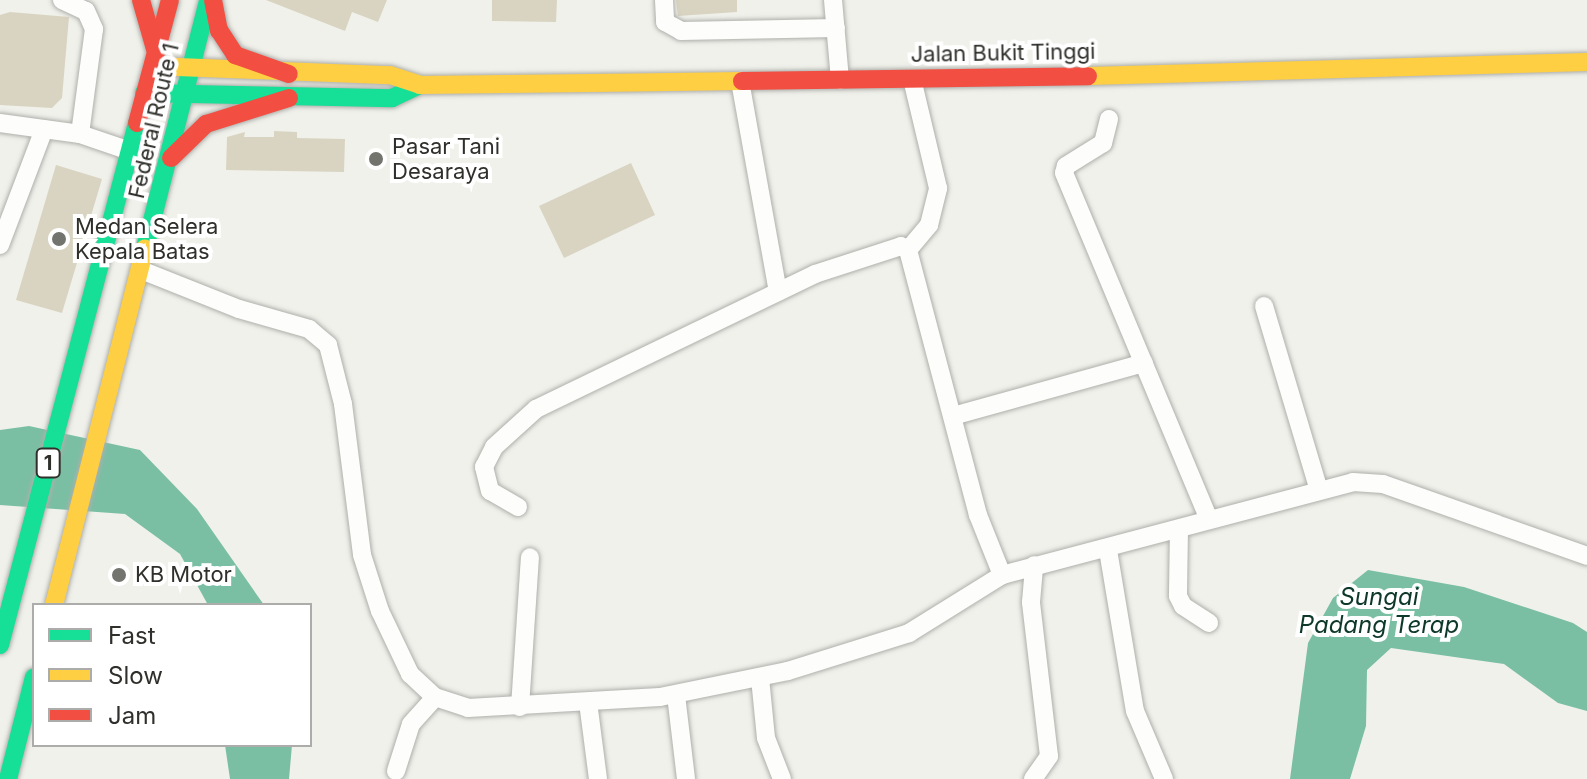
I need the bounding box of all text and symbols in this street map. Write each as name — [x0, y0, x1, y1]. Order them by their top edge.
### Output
street label: Jalan Bukit Tinggi — [910, 38, 1096, 68]
street label: Federal Route 1 — [123, 41, 185, 201]
place label: Pasar Tani Desaraya — [392, 133, 500, 184]
marker: Pasar Tani Desaraya — [367, 150, 385, 168]
place label: Medan Selera Kepala Batas — [75, 213, 218, 264]
marker: Medan Selera Kepala Batas — [50, 230, 68, 248]
road number: 1 — [34, 447, 62, 479]
place label: KB Motor — [135, 562, 232, 588]
marker: KB Motor — [110, 566, 128, 584]
water label: Sungai Padang Terap — [1299, 583, 1459, 639]
legend — [32, 603, 312, 747]
text: Fast — [108, 621, 156, 650]
text: Slow — [108, 661, 163, 690]
text: Jam — [108, 701, 156, 730]

